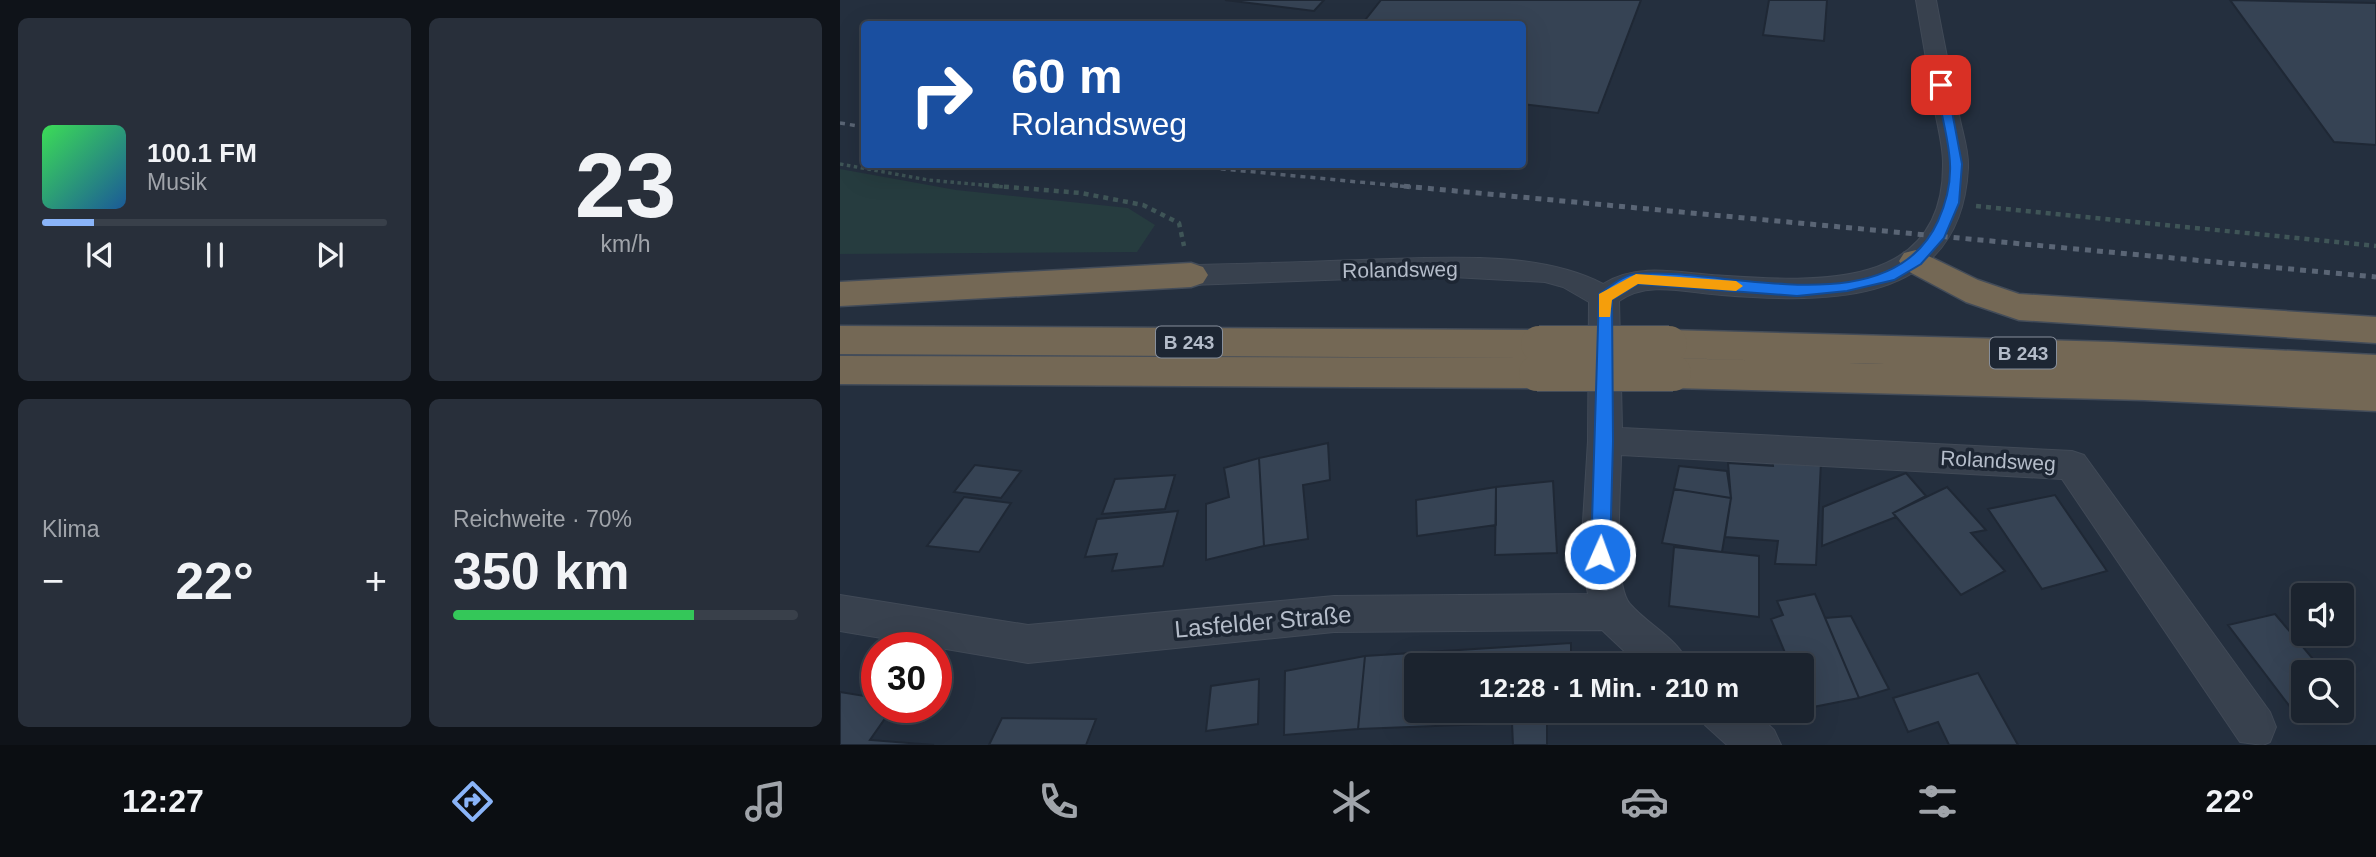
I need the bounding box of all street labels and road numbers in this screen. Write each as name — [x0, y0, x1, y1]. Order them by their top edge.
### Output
street label: Rolandsweg — [1342, 257, 1458, 282]
road number: B 243 — [1156, 326, 1222, 358]
road number: B 243 — [1990, 338, 2056, 368]
street label: Rolandsweg — [1940, 446, 2056, 475]
street label: Lasfelder Straße — [1173, 600, 1353, 643]

